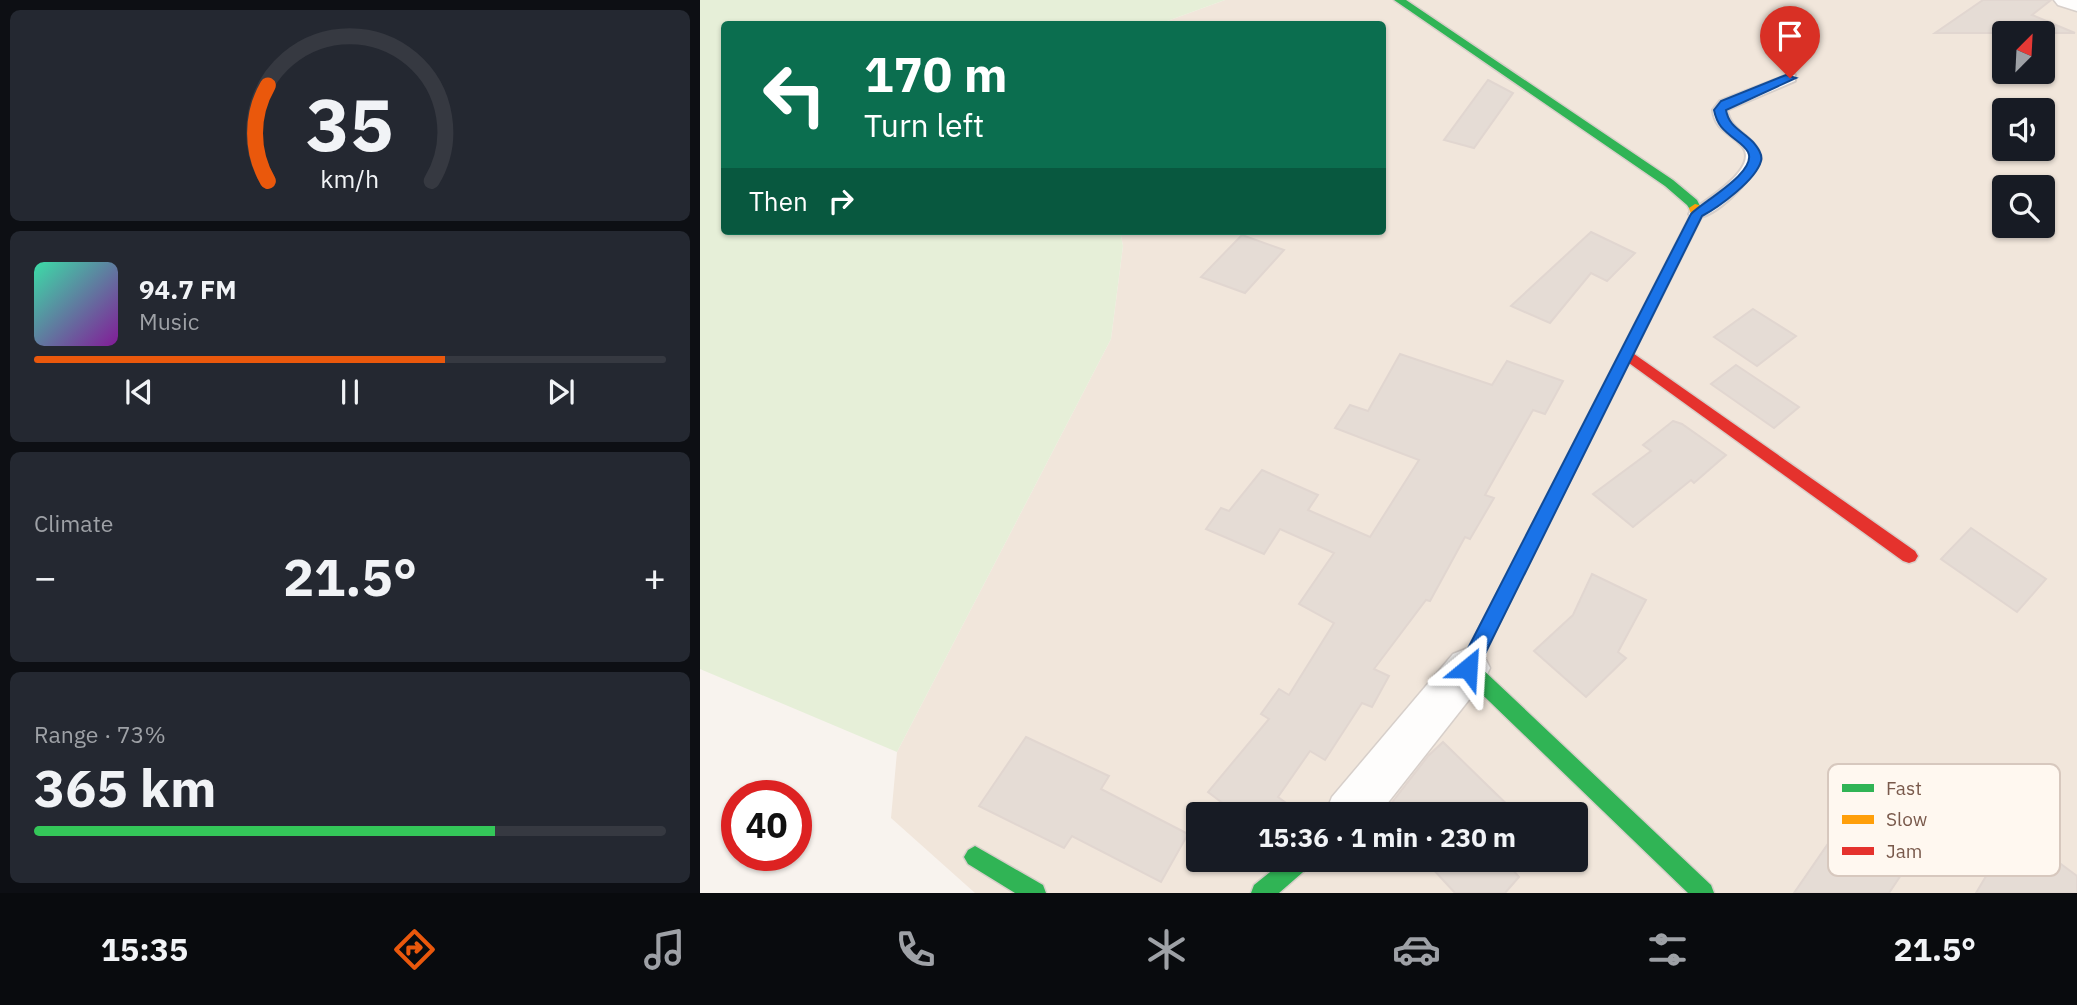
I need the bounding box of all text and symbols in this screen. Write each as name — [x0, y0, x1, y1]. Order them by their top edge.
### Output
pin — [1760, 6, 1820, 78]
icon: arrive — [1771, 17, 1809, 55]
north arrow — [1992, 21, 2054, 84]
map controls — [1992, 21, 2055, 238]
text: 170 m — [864, 42, 1008, 105]
icon: left — [749, 49, 840, 140]
text: 35 — [306, 77, 394, 172]
button: sound — [1992, 98, 2055, 161]
text: Turn left — [864, 104, 984, 146]
text: km/h — [321, 162, 379, 195]
button: search — [1992, 175, 2055, 238]
icon: right — [822, 182, 860, 220]
text: Then — [749, 184, 808, 218]
text: 94.7 FM — [139, 272, 237, 306]
text: Music — [139, 306, 199, 336]
icon: previous — [120, 373, 158, 411]
icon: pause — [331, 373, 369, 411]
icon: next — [542, 373, 580, 411]
text: Climate — [34, 508, 113, 538]
text: 21.5° — [283, 543, 417, 610]
text: − — [34, 552, 57, 601]
text: + — [643, 552, 666, 601]
position arrow — [1431, 631, 1505, 705]
text: Range · 73% — [34, 719, 166, 749]
text: 365 km — [34, 754, 216, 821]
legend — [1828, 764, 2060, 876]
text: Fast — [1886, 776, 1922, 800]
speed limit sign: 40 — [721, 780, 812, 871]
text: Slow — [1886, 807, 1927, 831]
text: 15:36 · 1 min · 230 m — [1258, 820, 1516, 854]
text: Jam — [1886, 839, 1922, 863]
icon: directions — [390, 925, 439, 974]
icon: music — [640, 925, 689, 974]
icon: phone — [891, 925, 940, 974]
icon: climate — [1142, 925, 1191, 974]
icon: car — [1392, 925, 1441, 974]
icon: filters — [1643, 925, 1692, 974]
text: 15:35 — [101, 928, 188, 970]
text: 21.5° — [1894, 928, 1976, 970]

